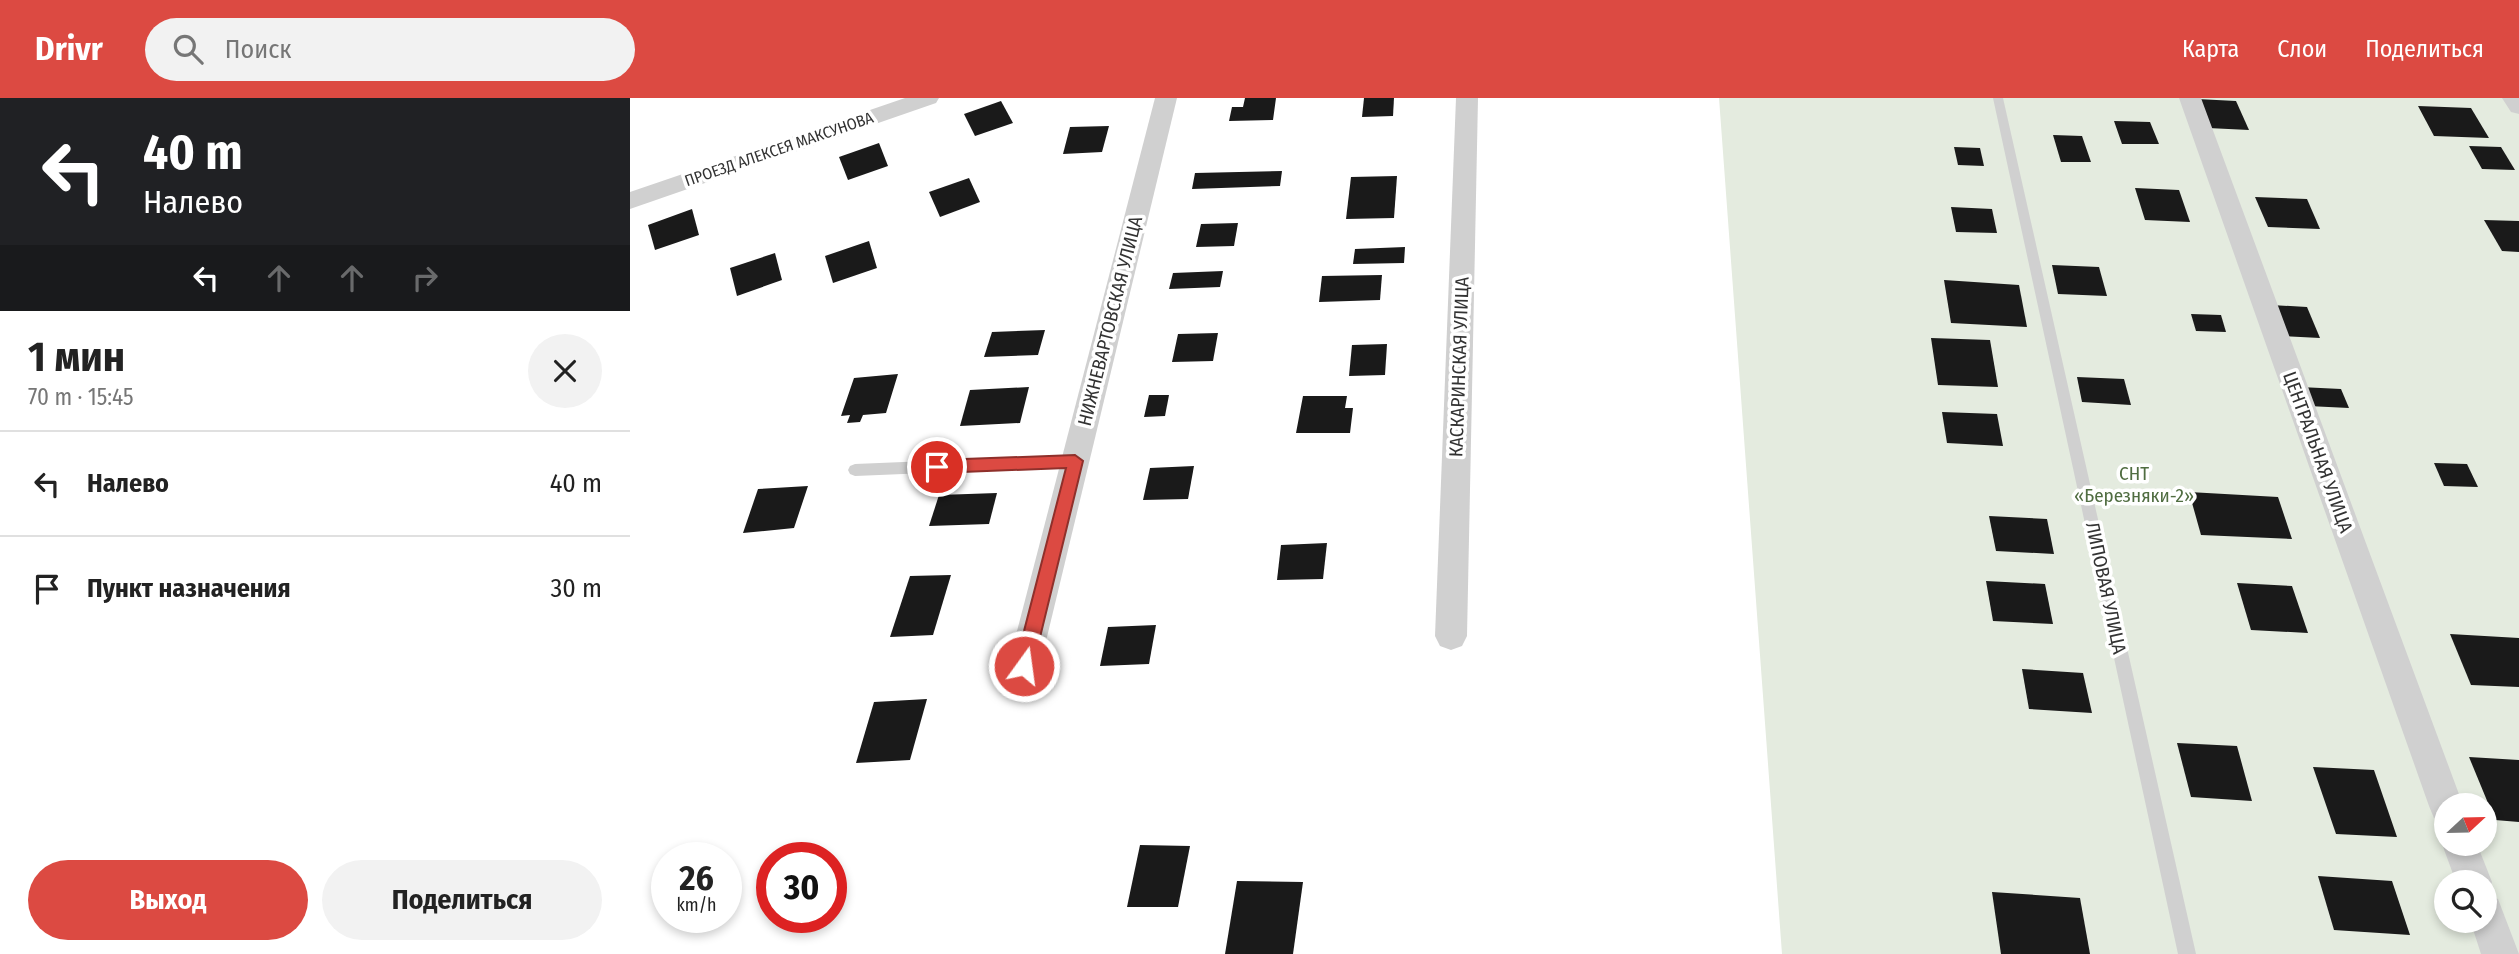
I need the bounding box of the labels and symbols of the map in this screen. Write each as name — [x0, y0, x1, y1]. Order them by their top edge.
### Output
street label: ПРОЕЗД АЛЕКСЕЯ МАКСУНОВА — [682, 108, 876, 190]
street label: НИЖНЕВАРТОВСКАЯ УЛИЦА — [1073, 214, 1147, 428]
street label: КАСКАРИНСКАЯ УЛИЦА — [1444, 276, 1474, 458]
street label: ЦЕНТРАЛЬНАЯ УЛИЦА — [2278, 368, 2358, 536]
pin — [907, 437, 967, 497]
park label: СНТ «Березняки-2» — [2074, 462, 2194, 507]
street label: ЛИПОВАЯ УЛИЦА — [2081, 520, 2131, 656]
position arrow — [987, 629, 1061, 703]
north arrow — [2434, 793, 2497, 856]
speed limit sign: 30 — [756, 842, 847, 933]

